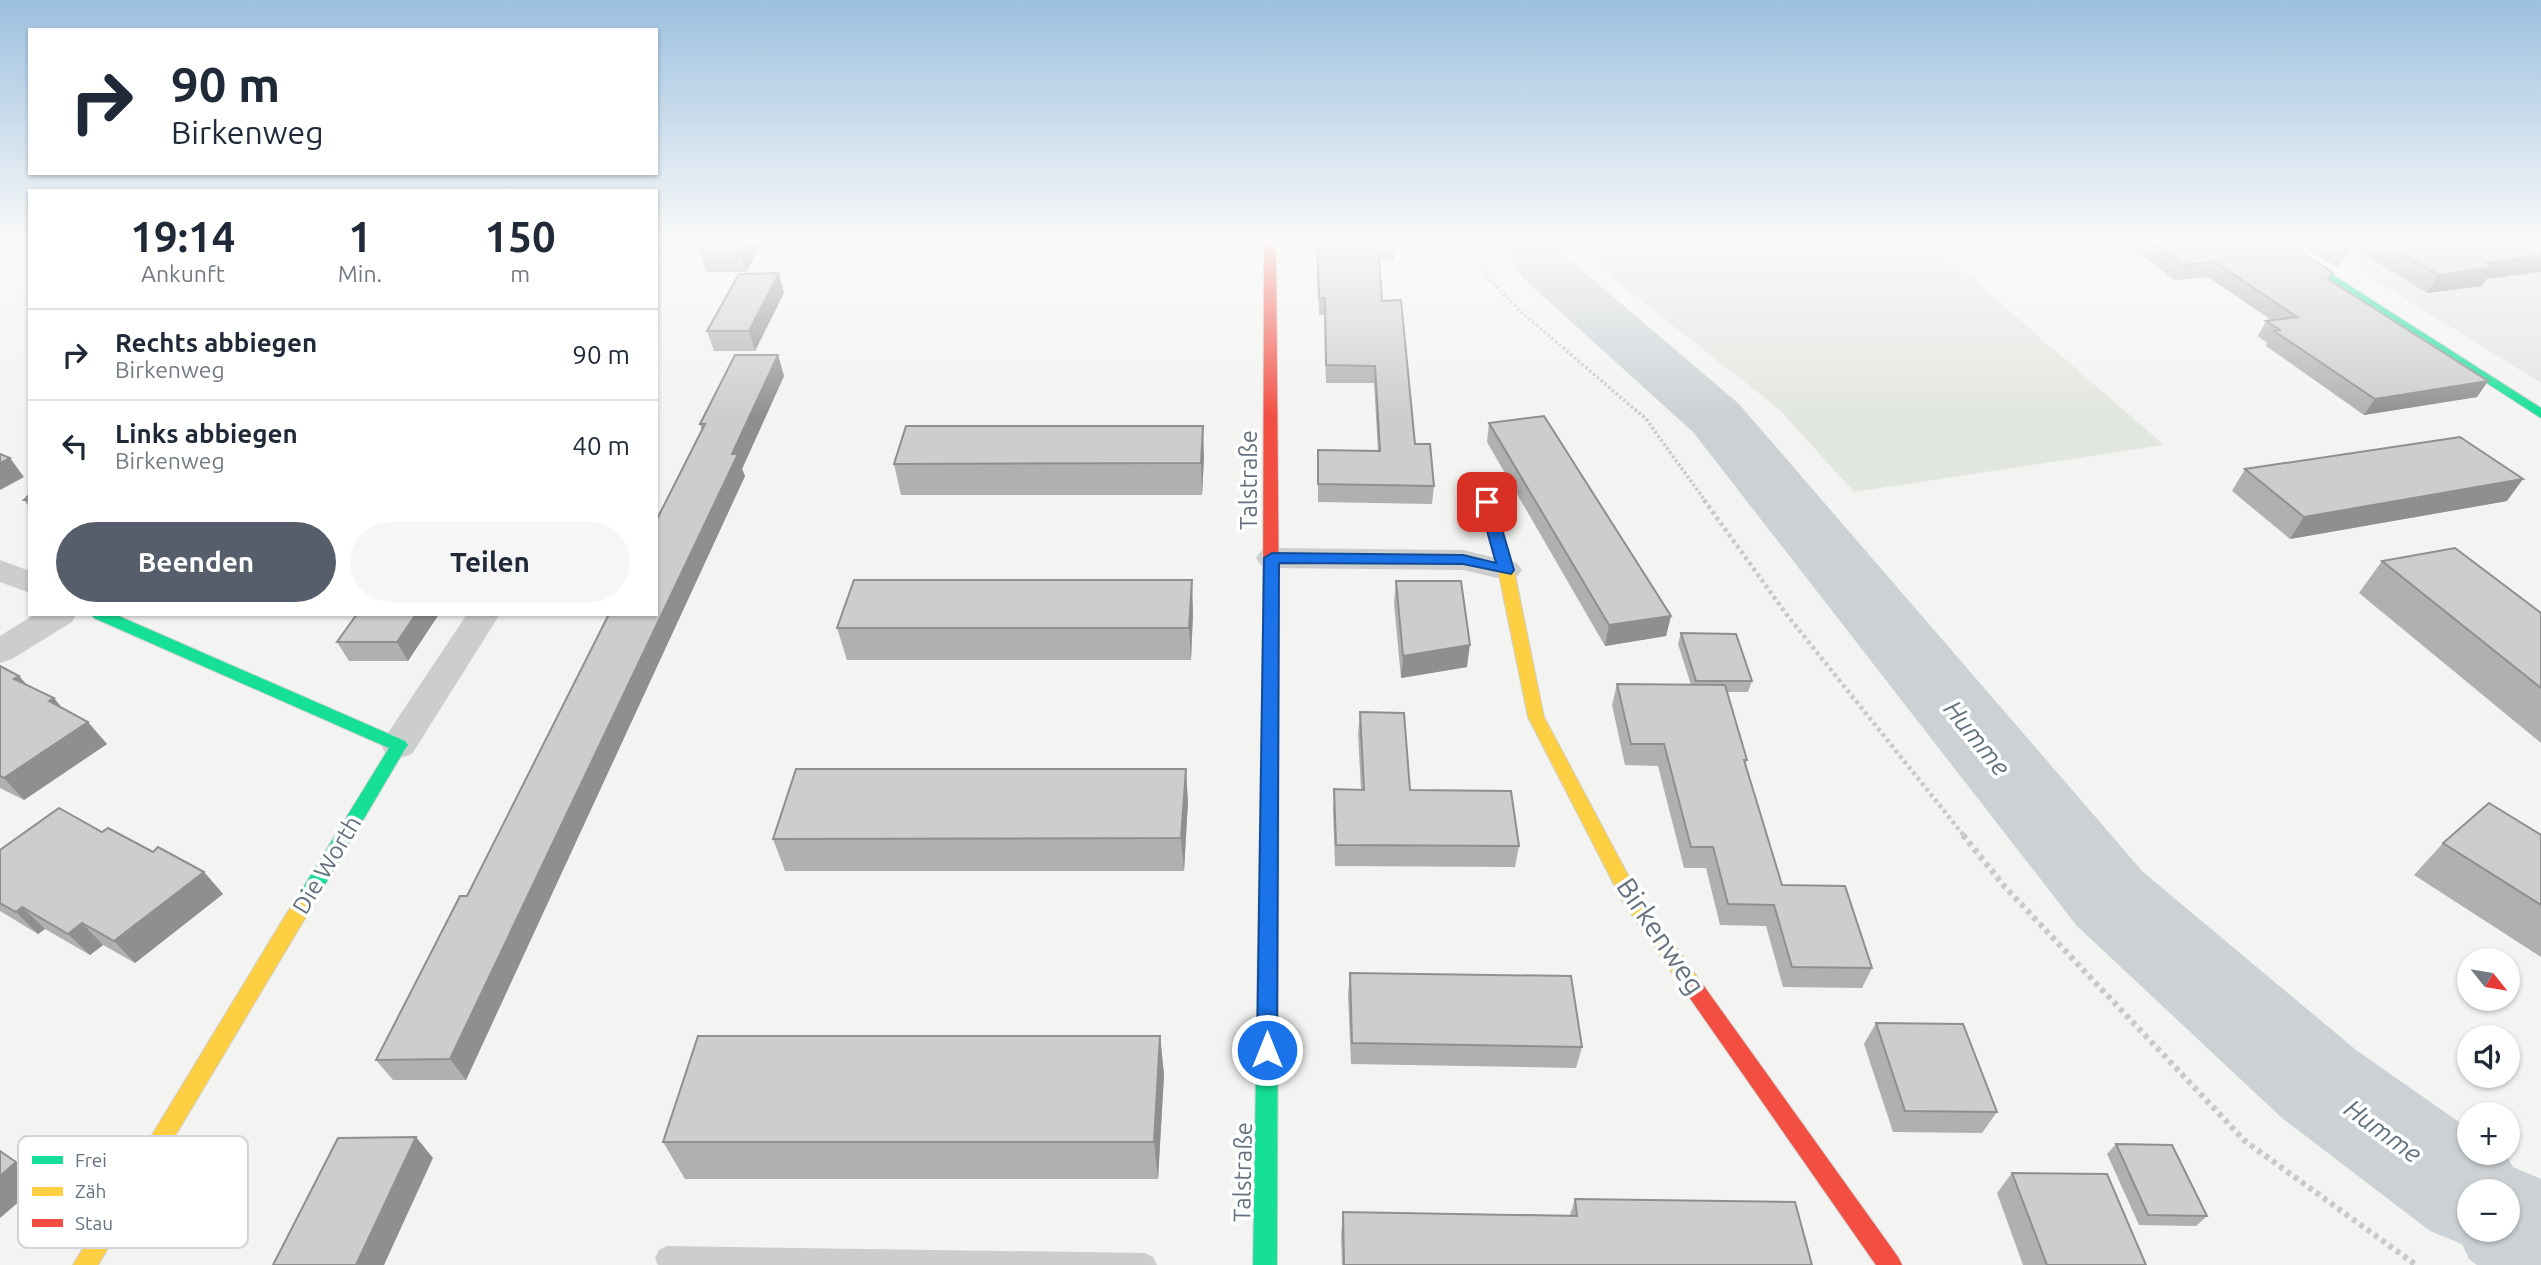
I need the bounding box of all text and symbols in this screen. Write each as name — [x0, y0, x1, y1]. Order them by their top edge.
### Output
icon: right — [56, 56, 147, 147]
text: 90 m — [171, 56, 280, 111]
text: Birkenweg — [171, 114, 324, 150]
text: 19:14 — [130, 213, 235, 260]
text: 1 — [348, 213, 372, 260]
text: 150 — [485, 213, 556, 260]
text: Ankunft — [141, 261, 225, 286]
text: Min. — [338, 261, 382, 286]
text: m — [510, 261, 530, 286]
text: Rechts abbiegen — [115, 328, 317, 357]
icon: right — [56, 336, 94, 374]
text: 90 m — [572, 340, 630, 369]
text: Birkenweg — [115, 357, 225, 382]
text: Links abbiegen — [115, 419, 298, 448]
icon: left — [56, 427, 94, 465]
street label: Talstraße — [1235, 430, 1262, 530]
text: 40 m — [572, 431, 630, 460]
text: Birkenweg — [115, 448, 225, 473]
pin — [1457, 472, 1517, 532]
icon: arrive — [1468, 483, 1506, 521]
button: Beenden — [56, 522, 336, 602]
button: Teilen — [350, 522, 630, 602]
water label: Humme — [1938, 694, 2016, 781]
street label: Die Worth — [287, 811, 366, 919]
street label: Birkenweg — [1611, 872, 1712, 1000]
north arrow — [2457, 948, 2520, 1012]
map controls — [2457, 948, 2520, 1242]
position arrow — [1230, 1013, 1304, 1087]
button: sound — [2457, 1025, 2520, 1088]
water label: Humme — [2339, 1093, 2427, 1168]
button: + — [2457, 1102, 2520, 1165]
street label: Talstraße — [1228, 1122, 1257, 1222]
legend — [18, 1136, 248, 1248]
text: Frei — [75, 1149, 107, 1171]
button: − — [2457, 1179, 2520, 1242]
text: Zäh — [75, 1180, 106, 1202]
text: Stau — [75, 1212, 113, 1234]

